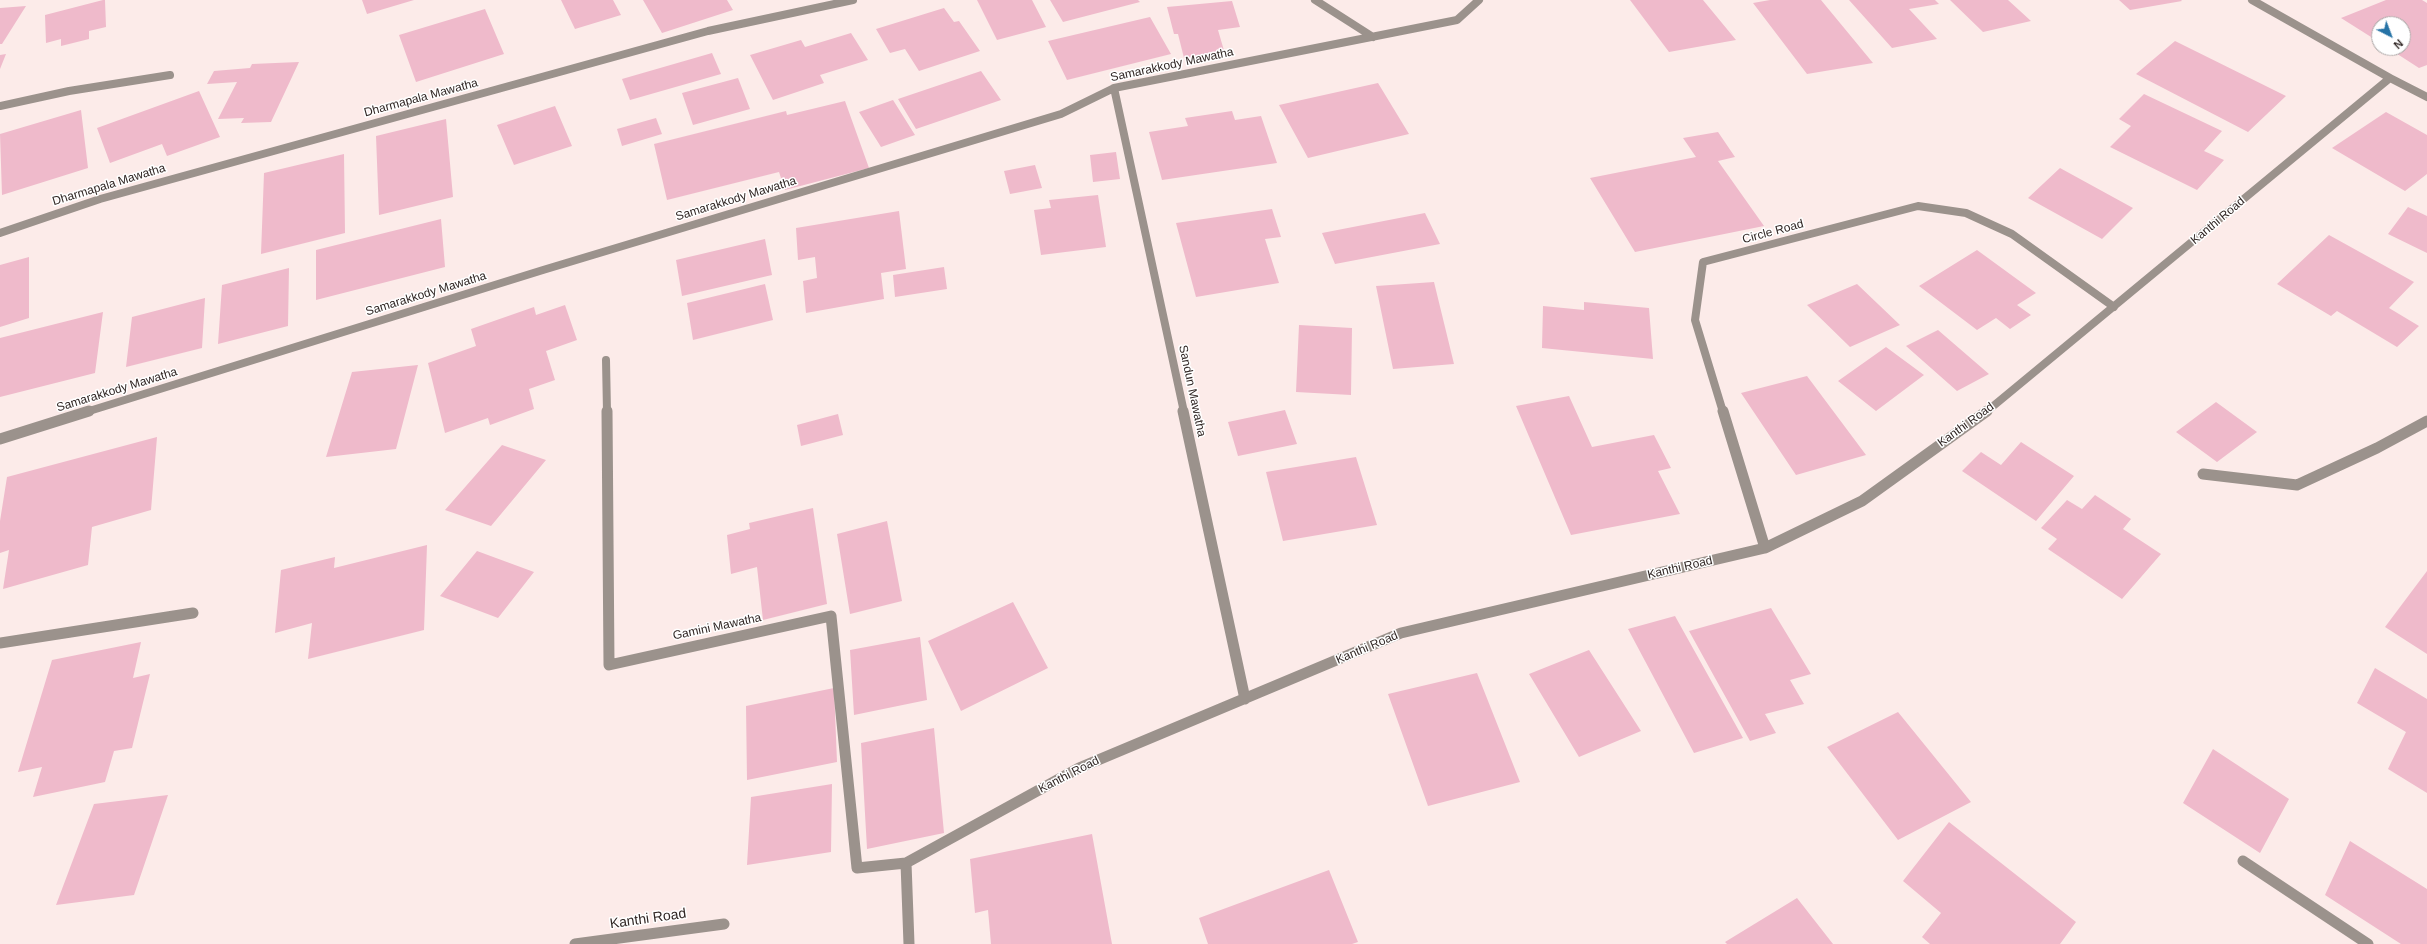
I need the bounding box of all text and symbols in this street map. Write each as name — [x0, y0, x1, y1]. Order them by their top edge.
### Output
north arrow — [2371, 16, 2411, 56]
text: N — [2391, 37, 2405, 51]
street label: Samarakkody Mawatha — [1109, 45, 1235, 85]
street label: Dharmapala Mawatha — [362, 76, 480, 120]
street label: Dharmapala Mawatha — [51, 161, 167, 209]
street label: Samarakkody Mawatha — [674, 174, 798, 224]
street label: Kanthi Road — [2188, 194, 2248, 248]
street label: Circle Road — [1741, 217, 1805, 247]
street label: Samarakkody Mawatha — [364, 269, 488, 319]
street label: Sandun Mawatha — [1175, 344, 1209, 438]
street label: Samarakkody Mawatha — [55, 365, 179, 415]
street label: Kanthi Road — [1935, 400, 1997, 450]
street label: Kanthi Road — [1646, 554, 1714, 582]
street label: Gamini Mawatha — [671, 611, 763, 643]
street label: Kanthi Road — [1334, 628, 1400, 668]
street label: Kanthi Road — [1036, 754, 1102, 796]
street label: Kanthi Road — [609, 905, 687, 933]

